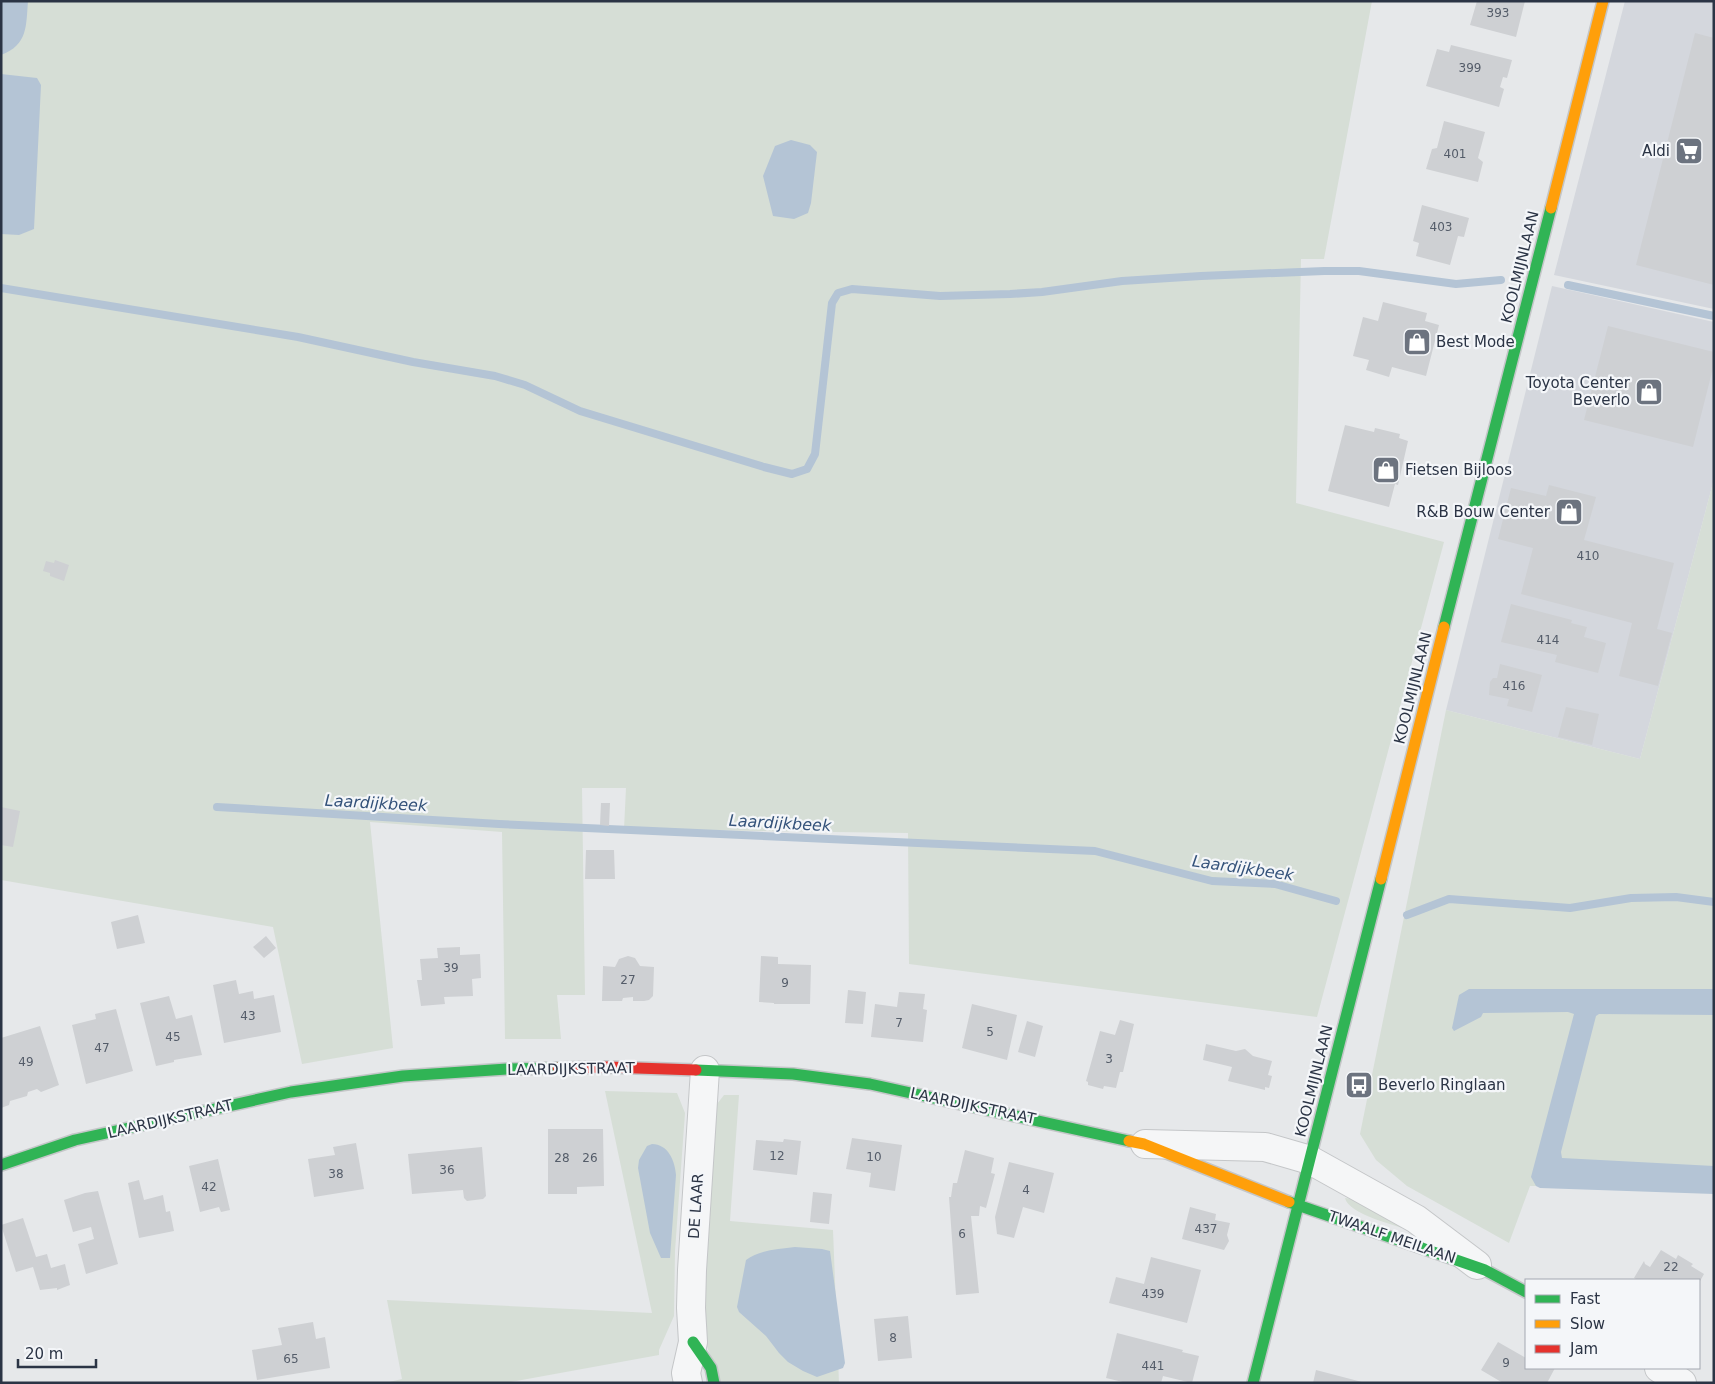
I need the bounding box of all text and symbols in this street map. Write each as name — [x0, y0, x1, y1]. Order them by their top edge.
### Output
house number: 393 — [1487, 6, 1509, 20]
house number: 399 — [1459, 61, 1481, 75]
supermarket icon: Aldi — [1674, 136, 1704, 166]
place label: Aldi — [1642, 142, 1670, 160]
house number: 401 — [1444, 147, 1466, 161]
street label: KOOLMIJNLAAN — [1497, 209, 1543, 325]
house number: 403 — [1430, 220, 1452, 234]
shop icon: Best Mode — [1402, 327, 1432, 357]
place label: Best Mode — [1436, 333, 1515, 351]
place label: Toyota Center Beverlo — [1525, 374, 1631, 409]
shop icon: Toyota Center Beverlo — [1634, 377, 1664, 407]
shop icon: Fietsen Bijloos — [1371, 455, 1401, 485]
place label: Fietsen Bijloos — [1405, 461, 1512, 479]
shop icon: R&B Bouw Center — [1554, 497, 1584, 527]
place label: R&B Bouw Center — [1416, 503, 1551, 521]
house number: 410 — [1577, 549, 1599, 563]
street label: KOOLMIJNLAAN — [1390, 630, 1436, 746]
house number: 414 — [1537, 633, 1559, 647]
house number: 416 — [1503, 679, 1525, 693]
water label: Laardijkbeek — [324, 791, 428, 815]
water label: Laardijkbeek — [728, 811, 832, 835]
water label: Laardijkbeek — [1191, 851, 1296, 885]
house number: 39 — [443, 961, 459, 975]
house number: 27 — [620, 973, 636, 987]
house number: 9 — [781, 976, 789, 990]
house number: 43 — [240, 1009, 256, 1023]
house number: 7 — [895, 1016, 903, 1030]
street label: KOOLMIJNLAAN — [1291, 1023, 1337, 1139]
house number: 5 — [986, 1025, 994, 1039]
house number: 45 — [165, 1030, 181, 1044]
house number: 47 — [94, 1041, 110, 1055]
house number: 3 — [1105, 1052, 1113, 1066]
house number: 49 — [18, 1055, 34, 1069]
street label: LAARDIJKSTRAAT — [507, 1059, 636, 1079]
bus stop icon: Beverlo Ringlaan — [1344, 1070, 1374, 1100]
place label: Beverlo Ringlaan — [1378, 1076, 1506, 1094]
street label: LAARDIJKSTRAAT — [909, 1084, 1038, 1128]
street label: LAARDIJKSTRAAT — [106, 1096, 235, 1142]
house number: 12 — [769, 1149, 785, 1163]
house number: 10 — [866, 1150, 882, 1164]
house number: 28 — [554, 1151, 570, 1165]
house number: 26 — [582, 1151, 598, 1165]
house number: 36 — [439, 1163, 455, 1177]
house number: 38 — [328, 1167, 344, 1181]
street label: DE LAAR — [685, 1173, 707, 1239]
house number: 42 — [201, 1180, 217, 1194]
house number: 4 — [1022, 1183, 1030, 1197]
street label: TWAALF MEILAAN — [1325, 1206, 1458, 1267]
house number: 437 — [1195, 1222, 1217, 1236]
house number: 6 — [958, 1227, 966, 1241]
house number: 22 — [1663, 1260, 1679, 1274]
legend — [1525, 1279, 1700, 1369]
house number: 439 — [1142, 1287, 1164, 1301]
text: Fast — [1570, 1290, 1600, 1308]
text: Slow — [1570, 1315, 1605, 1333]
house number: 8 — [889, 1331, 897, 1345]
scale bar — [18, 1336, 95, 1368]
text: Jam — [1569, 1340, 1598, 1358]
text: 20 m — [25, 1345, 63, 1363]
house number: 65 — [283, 1352, 299, 1366]
house number: 9 — [1502, 1356, 1510, 1370]
house number: 441 — [1142, 1359, 1164, 1373]

